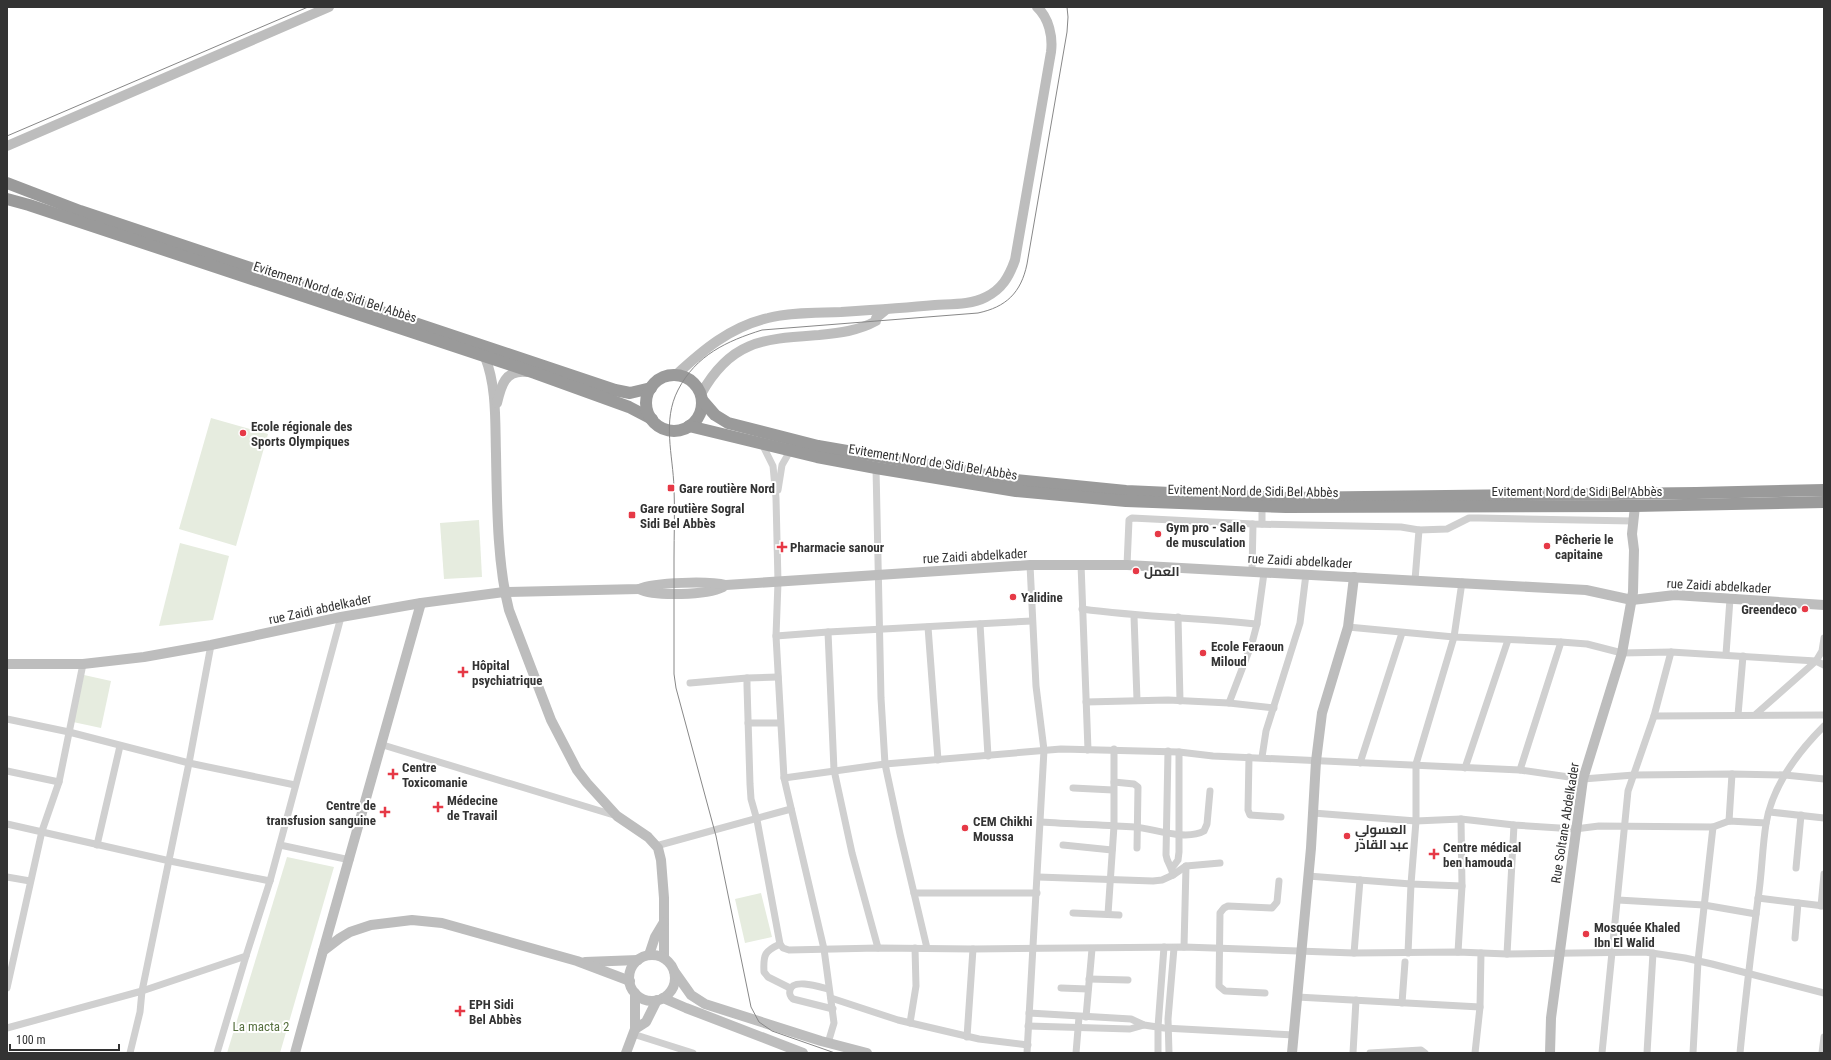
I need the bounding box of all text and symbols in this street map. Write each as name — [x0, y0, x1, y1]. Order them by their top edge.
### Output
street label: Evitement Nord de Sidi Bel Abbès — [251, 258, 419, 326]
place label: Ecole régionale des Sports Olympiques — [251, 419, 353, 449]
marker: Ecole régionale des Sports Olympiques — [238, 428, 248, 438]
street label: Evitement Nord de Sidi Bel Abbès — [847, 441, 1019, 483]
place label: Gare routière Nord — [679, 481, 775, 496]
street label: Evitement Nord de Sidi Bel Abbès — [1167, 482, 1339, 500]
marker: Gare routière Nord — [666, 483, 676, 493]
street label: Evitement Nord de Sidi Bel Abbès — [1492, 484, 1662, 499]
place label: Gare routière Sogral Sidi Bel Abbès — [640, 501, 745, 531]
marker: Gare routière Sogral Sidi Bel Abbès — [627, 510, 637, 520]
place label: Gym pro - Salle de musculation — [1166, 520, 1246, 550]
marker: Gym pro - Salle de musculation — [1153, 529, 1163, 539]
place label: Pêcherie le capitaine — [1555, 532, 1613, 562]
place label: Pharmacie sanour — [790, 540, 885, 555]
marker: Pêcherie le capitaine — [1542, 541, 1552, 551]
marker: Pharmacie sanour — [777, 542, 787, 552]
street label: rue Zaidi abdelkader — [922, 546, 1028, 566]
street label: rue Zaidi abdelkader — [1247, 551, 1353, 571]
place label: العمل — [1144, 564, 1180, 579]
marker: العمل — [1131, 566, 1141, 576]
street label: rue Zaidi abdelkader — [1666, 576, 1772, 596]
place label: Yalidine — [1021, 590, 1063, 605]
street label: rue Zaidi abdelkader — [267, 591, 373, 627]
marker: Yalidine — [1008, 592, 1018, 602]
place label: Greendeco — [1741, 602, 1798, 617]
marker: Greendeco — [1800, 604, 1810, 614]
place label: Ecole Feraoun Miloud — [1211, 639, 1284, 669]
marker: Ecole Feraoun Miloud — [1198, 648, 1208, 658]
place label: Hôpital psychiatrique — [472, 658, 542, 688]
marker: Hôpital psychiatrique — [457, 666, 469, 678]
place label: Centre Toxicomanie — [402, 760, 467, 790]
street label: Rue Soltane Abdelkader — [1548, 762, 1582, 884]
marker: Centre Toxicomanie — [387, 768, 399, 780]
place label: Médecine de Travail — [447, 793, 498, 823]
place label: Centre de transfusion sanguine — [267, 798, 376, 828]
marker: Médecine de Travail — [432, 801, 444, 813]
marker: Centre de transfusion sanguine — [379, 806, 391, 818]
place label: CEM Chikhi Moussa — [973, 814, 1033, 844]
place label: العسولي عبد القادر — [1354, 822, 1409, 852]
marker: CEM Chikhi Moussa — [960, 823, 970, 833]
marker: العسولي عبد القادر — [1342, 831, 1352, 841]
place label: Centre médical ben hamouda — [1443, 840, 1521, 870]
marker: Centre médical ben hamouda — [1428, 848, 1440, 860]
place label: Mosquée Khaled Ibn El Walid — [1594, 920, 1680, 950]
marker: Mosquée Khaled Ibn El Walid — [1581, 929, 1591, 939]
place label: EPH Sidi Bel Abbès — [469, 997, 522, 1027]
marker: EPH Sidi Bel Abbès — [454, 1005, 466, 1017]
park label: La macta 2 — [233, 1019, 289, 1034]
scale bar — [10, 1026, 119, 1052]
text: 100 m — [16, 1033, 46, 1047]

